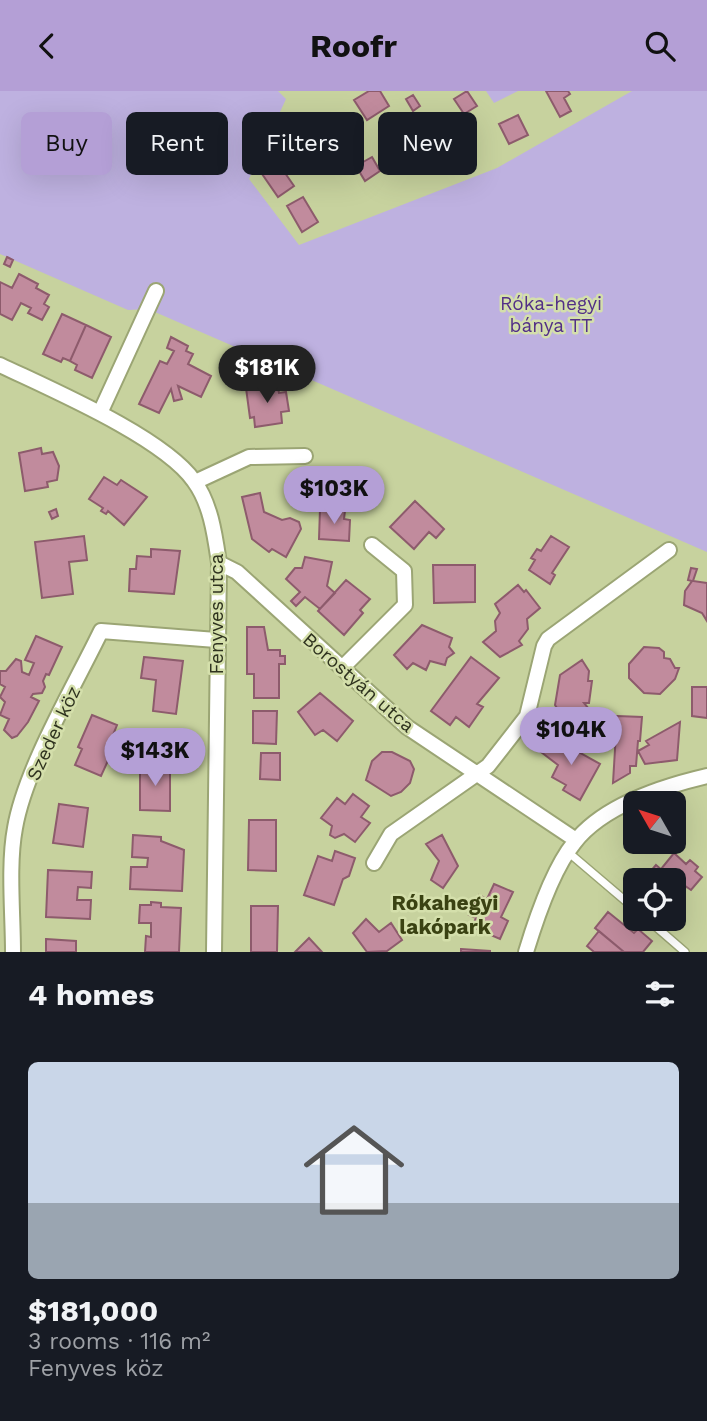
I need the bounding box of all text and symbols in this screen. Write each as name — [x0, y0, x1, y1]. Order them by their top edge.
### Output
icon: back — [28, 27, 66, 65]
text: Roofr — [310, 27, 397, 65]
icon: search — [641, 27, 679, 65]
chip: Buy — [21, 112, 112, 175]
chip: Rent — [126, 112, 228, 175]
chip: Filters — [242, 112, 364, 175]
chip: New — [378, 112, 477, 175]
park label: Róka-hegyi bánya TT — [500, 292, 602, 337]
pin: $181K — [218, 345, 316, 405]
text: $181K — [235, 354, 299, 381]
pin: $103K — [285, 467, 383, 526]
text: $103K — [300, 475, 368, 502]
street label: Fenyves utca — [205, 553, 228, 675]
street label: Borostyán utca — [298, 628, 419, 737]
street label: Szeder köz — [22, 682, 85, 784]
pin: $104K — [522, 707, 620, 767]
text: $104K — [536, 716, 606, 743]
pin: $143K — [106, 729, 204, 788]
text: $143K — [120, 737, 190, 764]
north arrow — [623, 791, 686, 854]
map controls — [623, 791, 686, 931]
button: locate — [623, 868, 686, 931]
district label: Rókahegyi lakópark — [392, 890, 498, 939]
icon: filters — [641, 975, 679, 1013]
text: 4 homes — [28, 977, 154, 1012]
icon: home — [291, 1107, 417, 1233]
text: $181,000 — [28, 1293, 158, 1328]
text: 3 rooms · 116 m² — [28, 1328, 210, 1355]
text: Fenyves köz — [28, 1355, 164, 1382]

